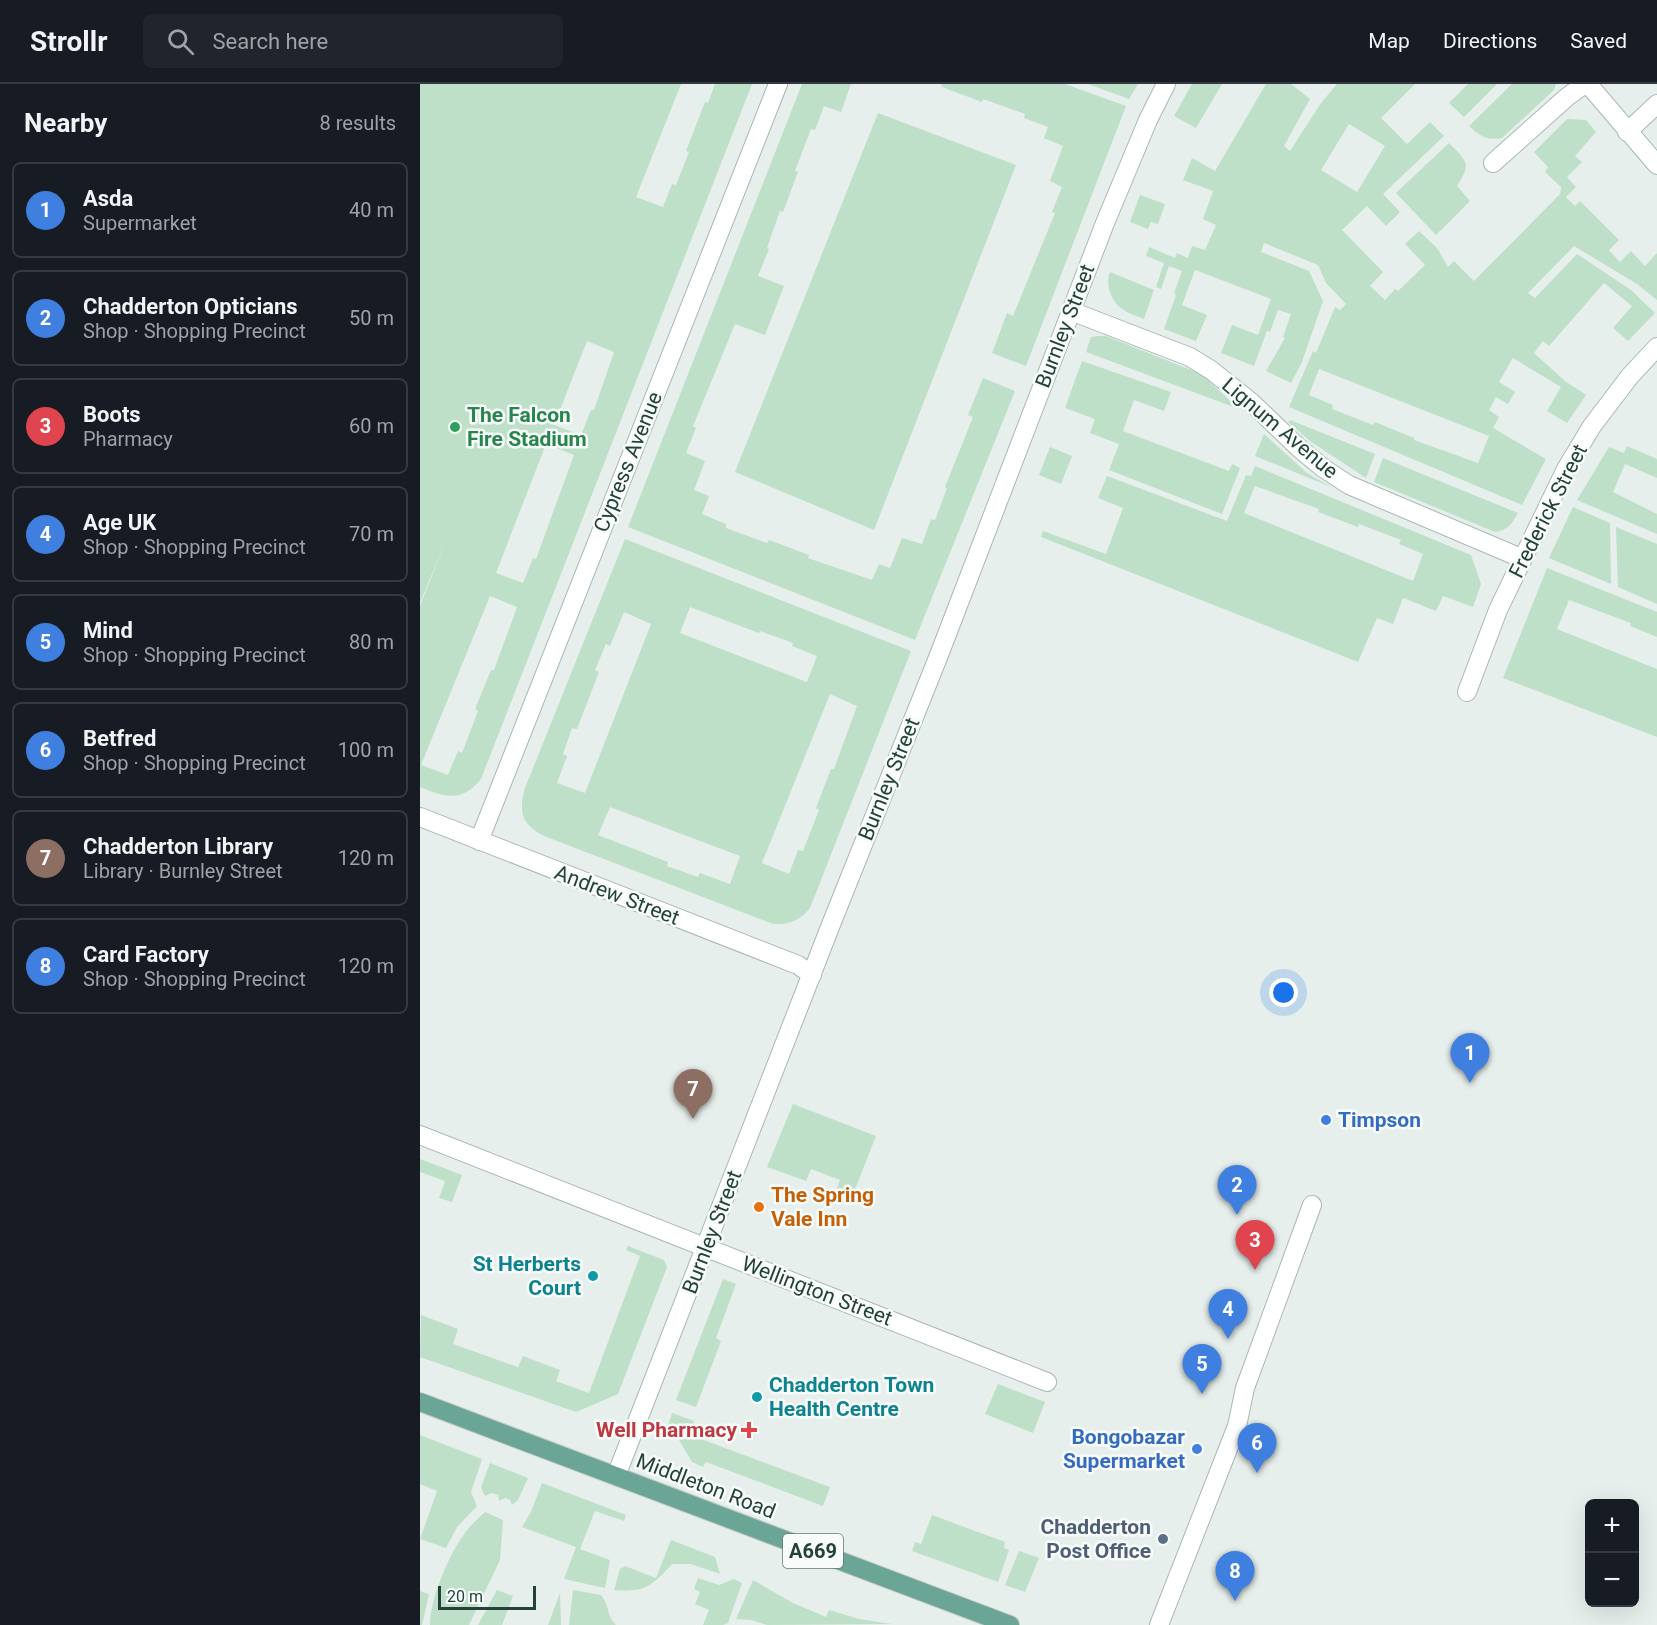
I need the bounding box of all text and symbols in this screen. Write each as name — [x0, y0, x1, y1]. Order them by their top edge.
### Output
search box — [143, 14, 563, 68]
text: Strollr — [30, 25, 107, 58]
icon: search — [164, 25, 197, 58]
text: Search here — [212, 29, 328, 54]
text: Map — [1368, 29, 1410, 53]
text: Directions — [1443, 29, 1537, 53]
text: Saved — [1570, 29, 1627, 53]
text: Nearby — [24, 108, 107, 138]
text: 8 results — [320, 111, 396, 135]
text: Asda — [83, 186, 133, 211]
text: 1 — [40, 198, 51, 222]
text: 40 m — [349, 198, 394, 222]
text: Supermarket — [83, 211, 197, 235]
street label: Burnley Street — [1030, 261, 1100, 391]
text: Chadderton Opticians — [83, 294, 298, 319]
text: 2 — [40, 306, 51, 330]
text: 50 m — [349, 306, 394, 330]
text: Shop · Shopping Precinct — [83, 319, 306, 343]
street label: Lignum Avenue — [1217, 373, 1343, 483]
street label: Cypress Avenue — [589, 388, 667, 536]
text: Boots — [83, 402, 141, 427]
place label: The Falcon Fire Stadium — [467, 403, 587, 451]
text: 3 — [40, 414, 51, 438]
text: 60 m — [349, 414, 394, 438]
marker: The Falcon Fire Stadium — [448, 420, 462, 434]
text: Pharmacy — [83, 427, 173, 451]
street label: Frederick Street — [1504, 440, 1592, 582]
text: Age UK — [83, 510, 156, 535]
text: 4 — [40, 522, 51, 546]
text: 70 m — [349, 522, 394, 546]
text: Shop · Shopping Precinct — [83, 535, 306, 559]
text: Mind — [83, 618, 133, 643]
text: 5 — [40, 630, 51, 654]
text: 80 m — [349, 630, 394, 654]
text: Shop · Shopping Precinct — [83, 643, 306, 667]
street label: Burnley Street — [854, 714, 925, 844]
text: Betfred — [83, 726, 156, 751]
text: 6 — [40, 738, 51, 762]
text: 100 m — [338, 738, 394, 762]
text: Shop · Shopping Precinct — [83, 751, 306, 775]
text: Chadderton Library — [83, 834, 273, 859]
text: 7 — [40, 846, 51, 870]
text: 120 m — [338, 846, 394, 870]
text: Library · Burnley Street — [83, 859, 283, 883]
street label: Andrew Street — [551, 860, 683, 930]
text: Card Factory — [83, 942, 209, 967]
text: 8 — [40, 954, 51, 978]
text: 120 m — [338, 954, 394, 978]
text: Shop · Shopping Precinct — [83, 967, 306, 991]
your location — [1269, 978, 1298, 1007]
pin: 1 — [1450, 1034, 1490, 1083]
pin: 7 — [674, 1070, 712, 1119]
place label: Timpson — [1338, 1108, 1421, 1132]
marker: Timpson — [1319, 1113, 1333, 1127]
pin: 2 — [1218, 1166, 1256, 1215]
street label: Burnley Street — [677, 1167, 747, 1297]
place label: The Spring Vale Inn — [771, 1183, 874, 1231]
marker: The Spring Vale Inn — [752, 1200, 766, 1214]
pin: 3 — [1236, 1220, 1274, 1270]
street label: Wellington Street — [738, 1251, 896, 1331]
place label: St Herberts Court — [473, 1252, 581, 1300]
marker: St Herberts Court — [586, 1269, 600, 1283]
pin: 4 — [1208, 1290, 1248, 1339]
pin: 5 — [1182, 1344, 1222, 1394]
place label: Chadderton Town Health Centre — [769, 1373, 934, 1421]
marker: Chadderton Town Health Centre — [750, 1390, 764, 1404]
place label: Well Pharmacy — [596, 1418, 737, 1442]
marker: Well Pharmacy — [742, 1423, 756, 1437]
pin: 6 — [1238, 1424, 1276, 1473]
place label: Bongobazar Supermarket — [1063, 1425, 1185, 1473]
marker: Bongobazar Supermarket — [1190, 1442, 1204, 1456]
street label: Middleton Road — [633, 1448, 779, 1524]
map controls — [1585, 1499, 1639, 1607]
button: + — [1585, 1499, 1639, 1553]
place label: Chadderton Post Office — [1041, 1515, 1151, 1563]
marker: Chadderton Post Office — [1156, 1532, 1170, 1546]
road number: A669 — [783, 1534, 843, 1568]
pin: 8 — [1216, 1552, 1254, 1601]
button: − — [1585, 1553, 1639, 1607]
scale bar — [438, 1583, 536, 1610]
text: 20 m — [447, 1587, 483, 1606]

